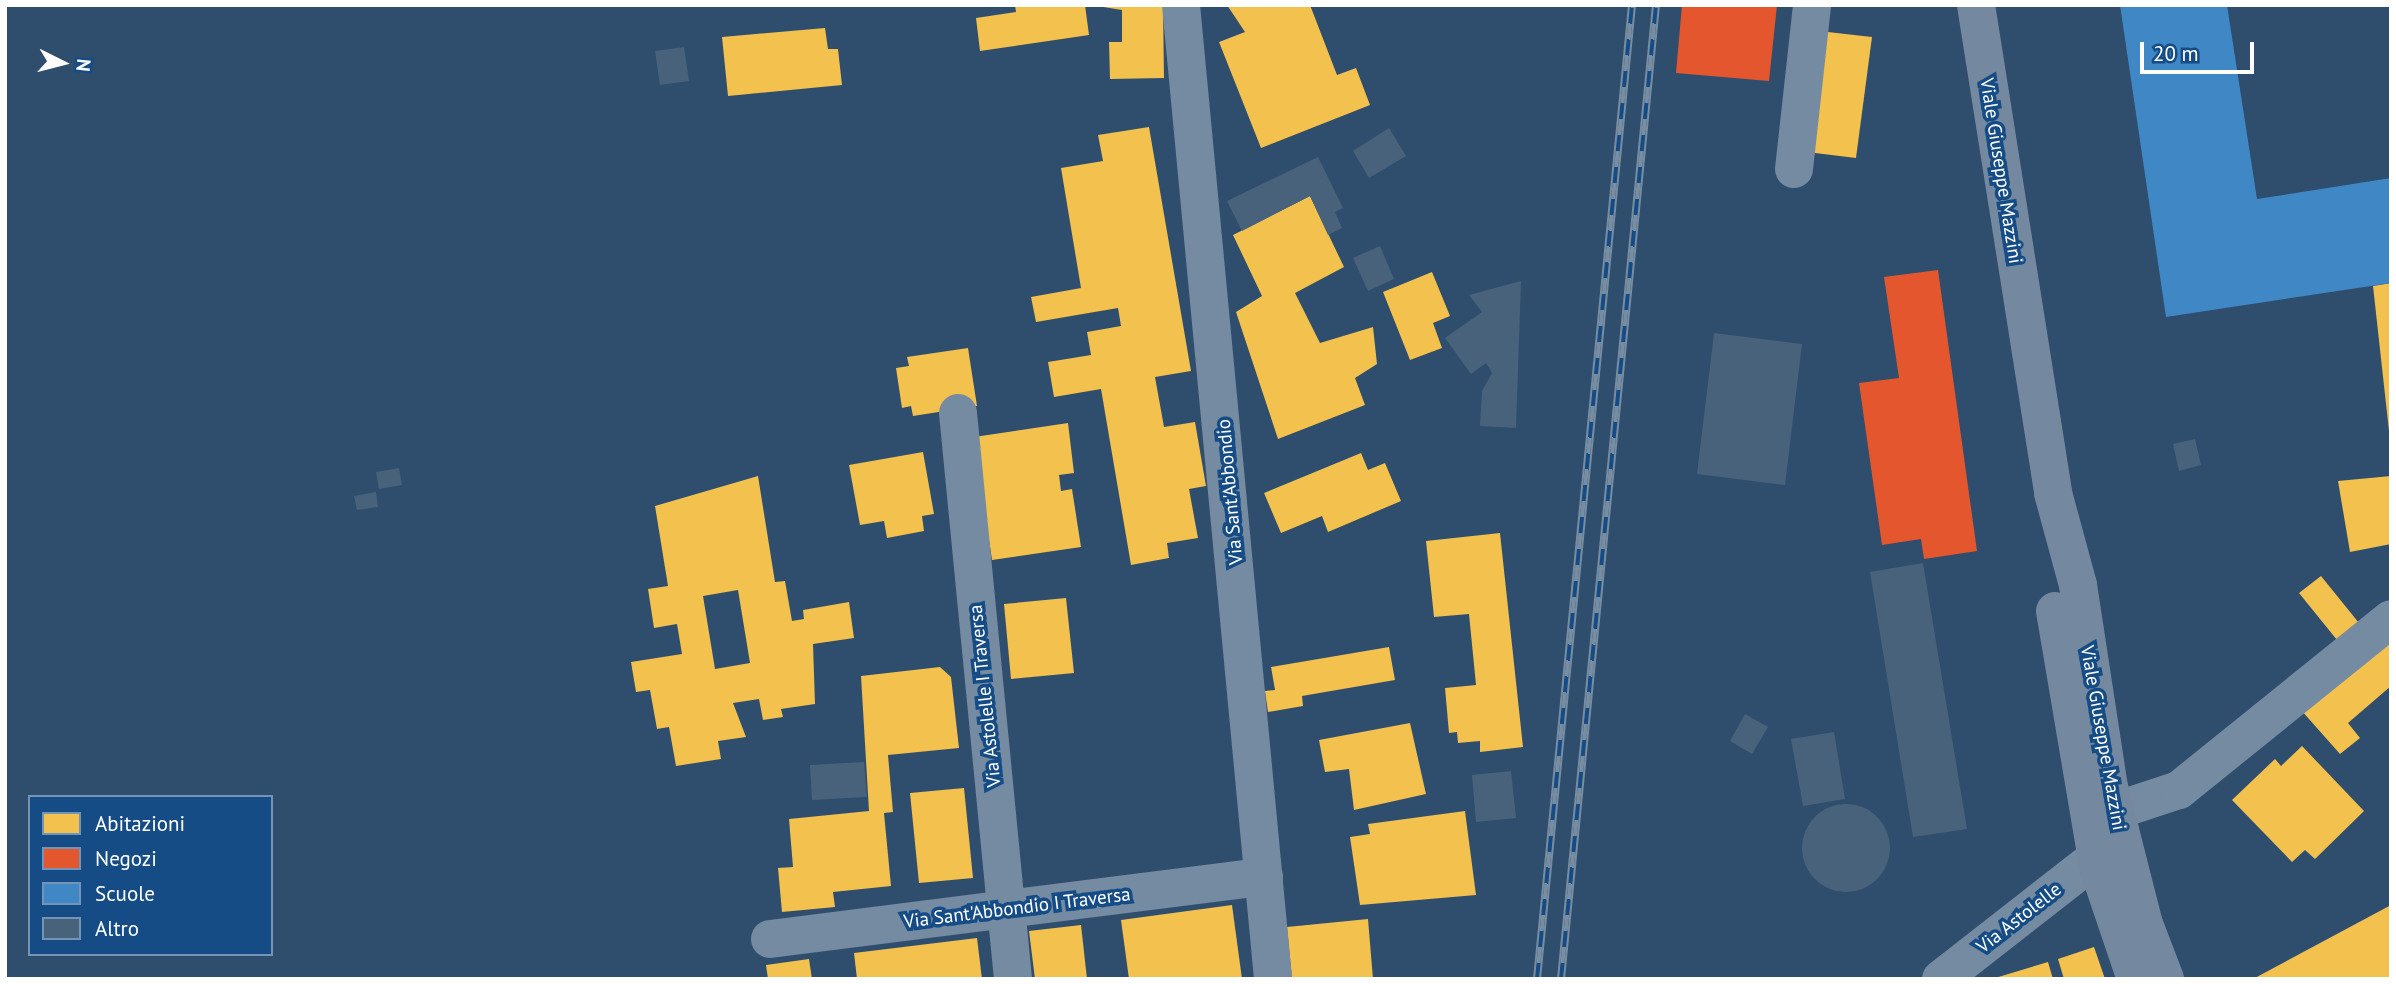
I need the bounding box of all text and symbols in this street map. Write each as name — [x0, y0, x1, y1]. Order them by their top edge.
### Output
north arrow — [28, 28, 98, 98]
scale bar — [2144, 28, 2258, 72]
text: 20 m — [2153, 40, 2199, 67]
text: N — [71, 58, 96, 73]
street label: Viale Giuseppe Mazzini — [1975, 77, 2027, 265]
street label: Via Sant'Abbondio — [1212, 418, 1248, 566]
street label: Via Astolelle I Traversa — [964, 603, 1006, 789]
street label: Viale Giuseppe Mazzini — [2075, 644, 2131, 832]
legend — [28, 795, 273, 956]
text: Abitazioni — [95, 810, 185, 837]
text: Negozi — [95, 845, 157, 872]
street label: Via Astolelle — [1972, 878, 2066, 958]
text: Scuole — [95, 880, 155, 907]
street label: Via Sant'Abbondio I Traversa — [902, 883, 1132, 933]
text: Altro — [95, 915, 139, 942]

